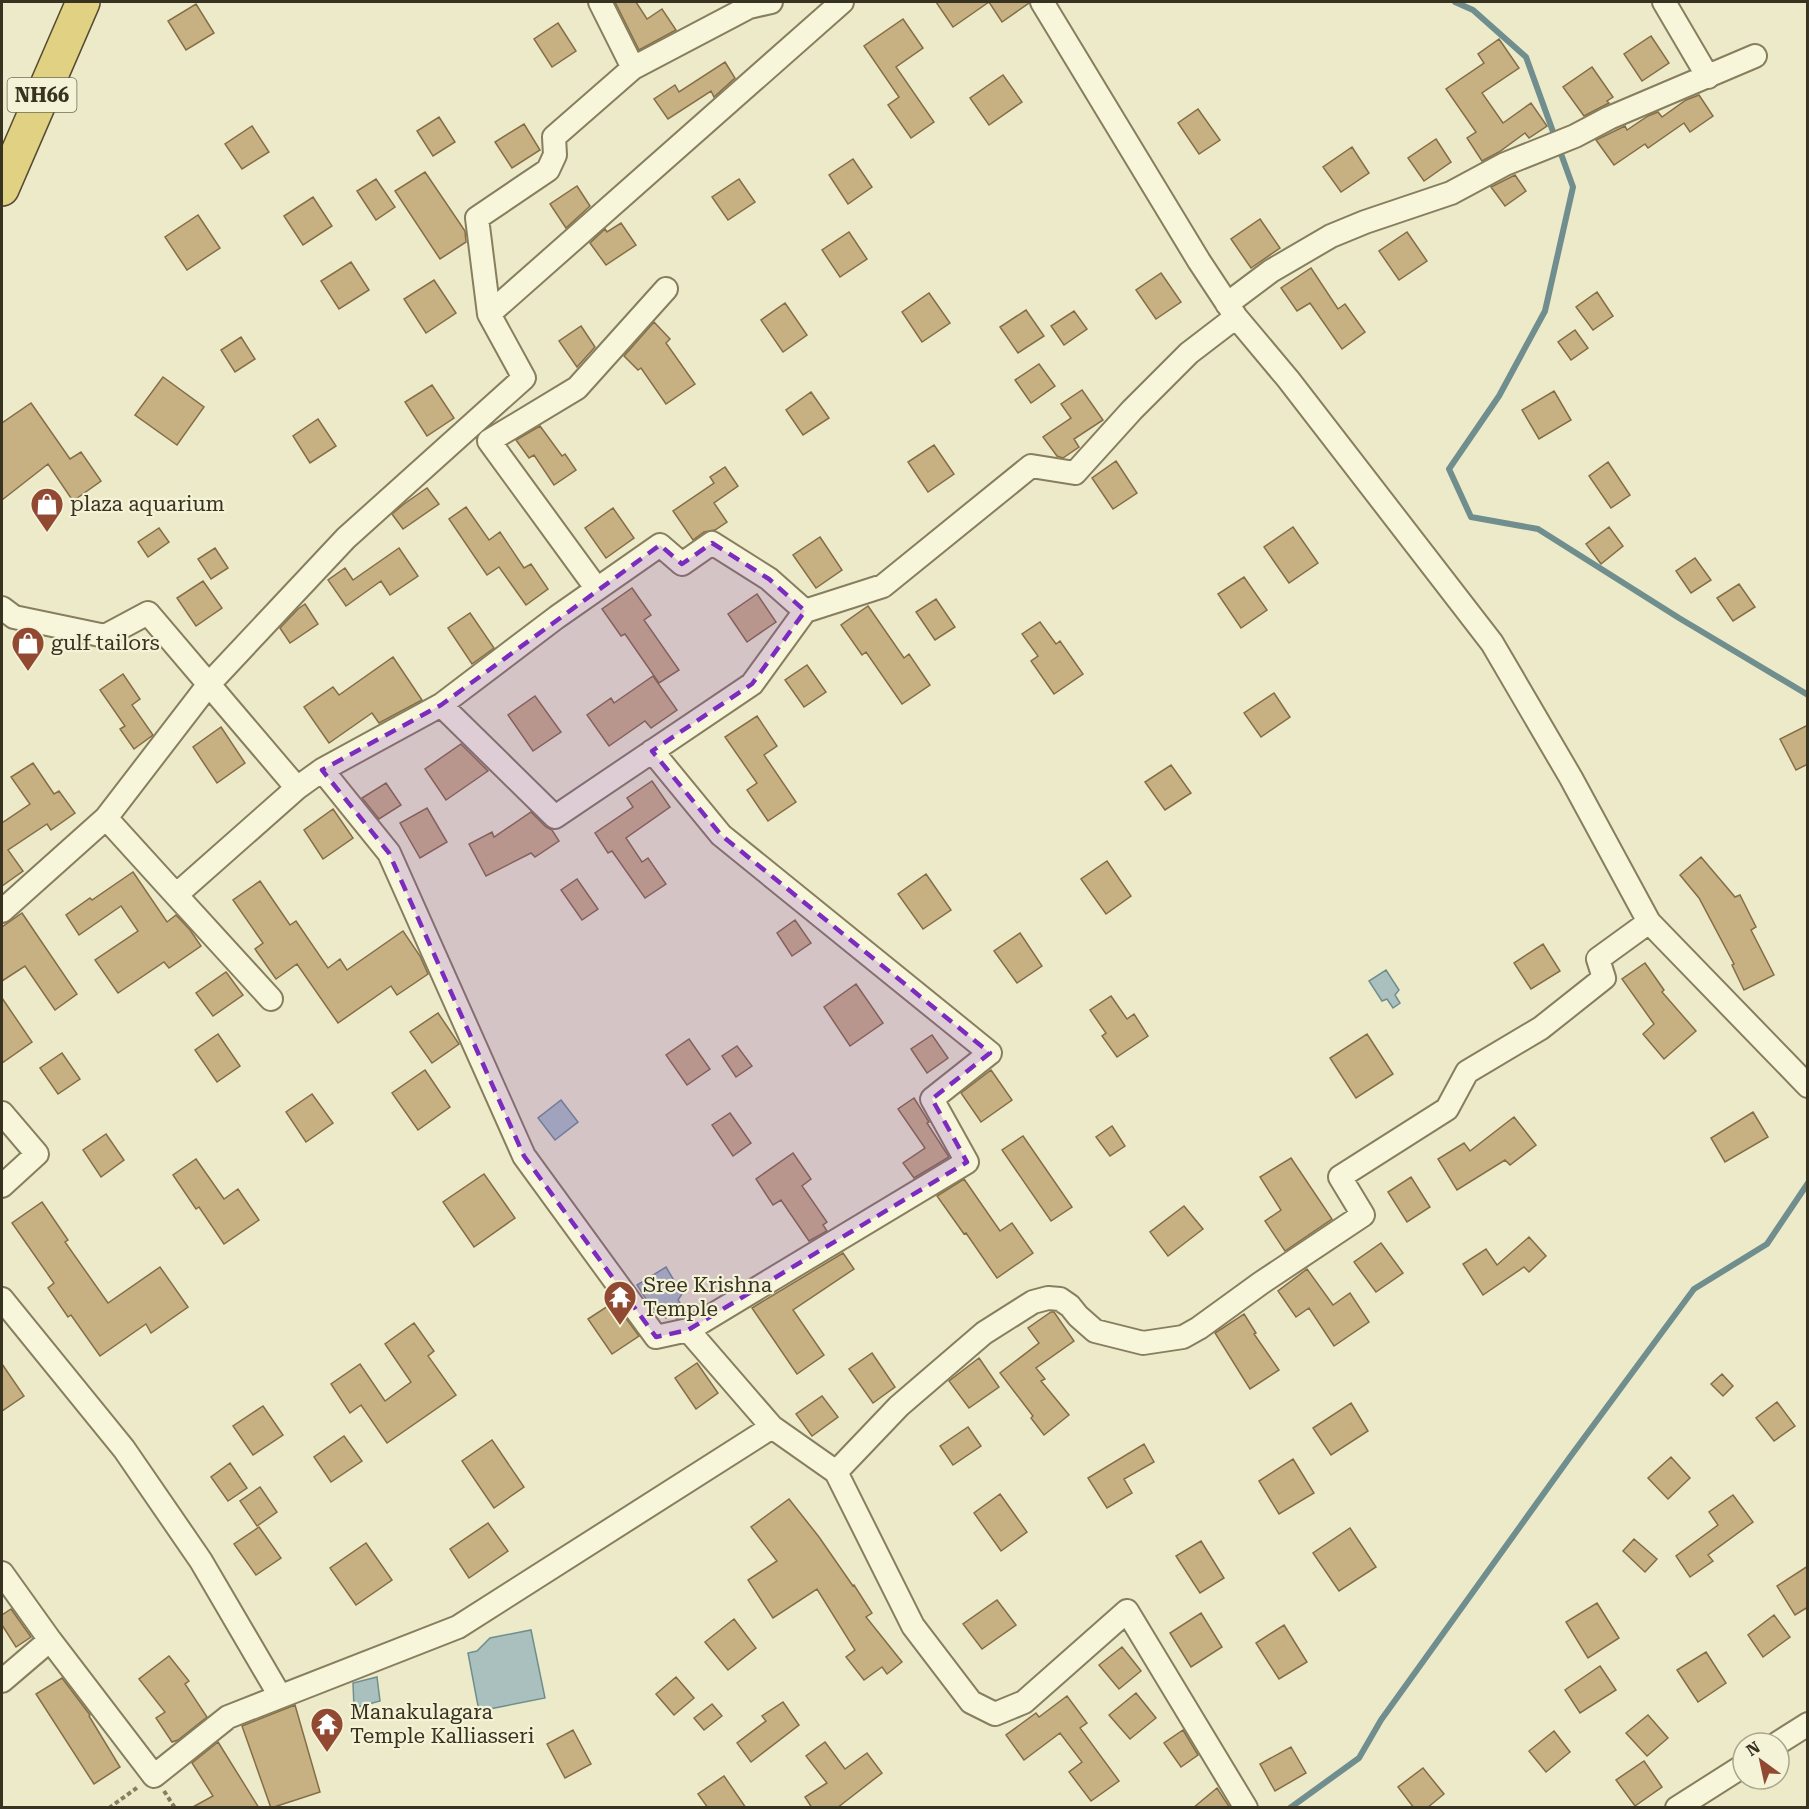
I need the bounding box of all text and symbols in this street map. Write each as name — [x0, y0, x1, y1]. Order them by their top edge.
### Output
road number: NH66 — [8, 78, 76, 112]
shop icon: plaza aquarium — [29, 486, 65, 533]
place label: plaza aquarium — [70, 492, 225, 516]
shop icon: gulf tailors — [10, 625, 46, 672]
place label: gulf tailors — [51, 631, 160, 655]
place label: Sree Krishna Temple — [643, 1273, 773, 1321]
temple icon: Sree Krishna Temple — [602, 1279, 638, 1326]
place label: Manakulagara Temple Kalliasseri — [350, 1700, 535, 1748]
temple icon: Manakulagara Temple Kalliasseri — [309, 1706, 345, 1753]
north arrow — [1731, 1731, 1791, 1791]
text: N — [1743, 1738, 1763, 1760]

